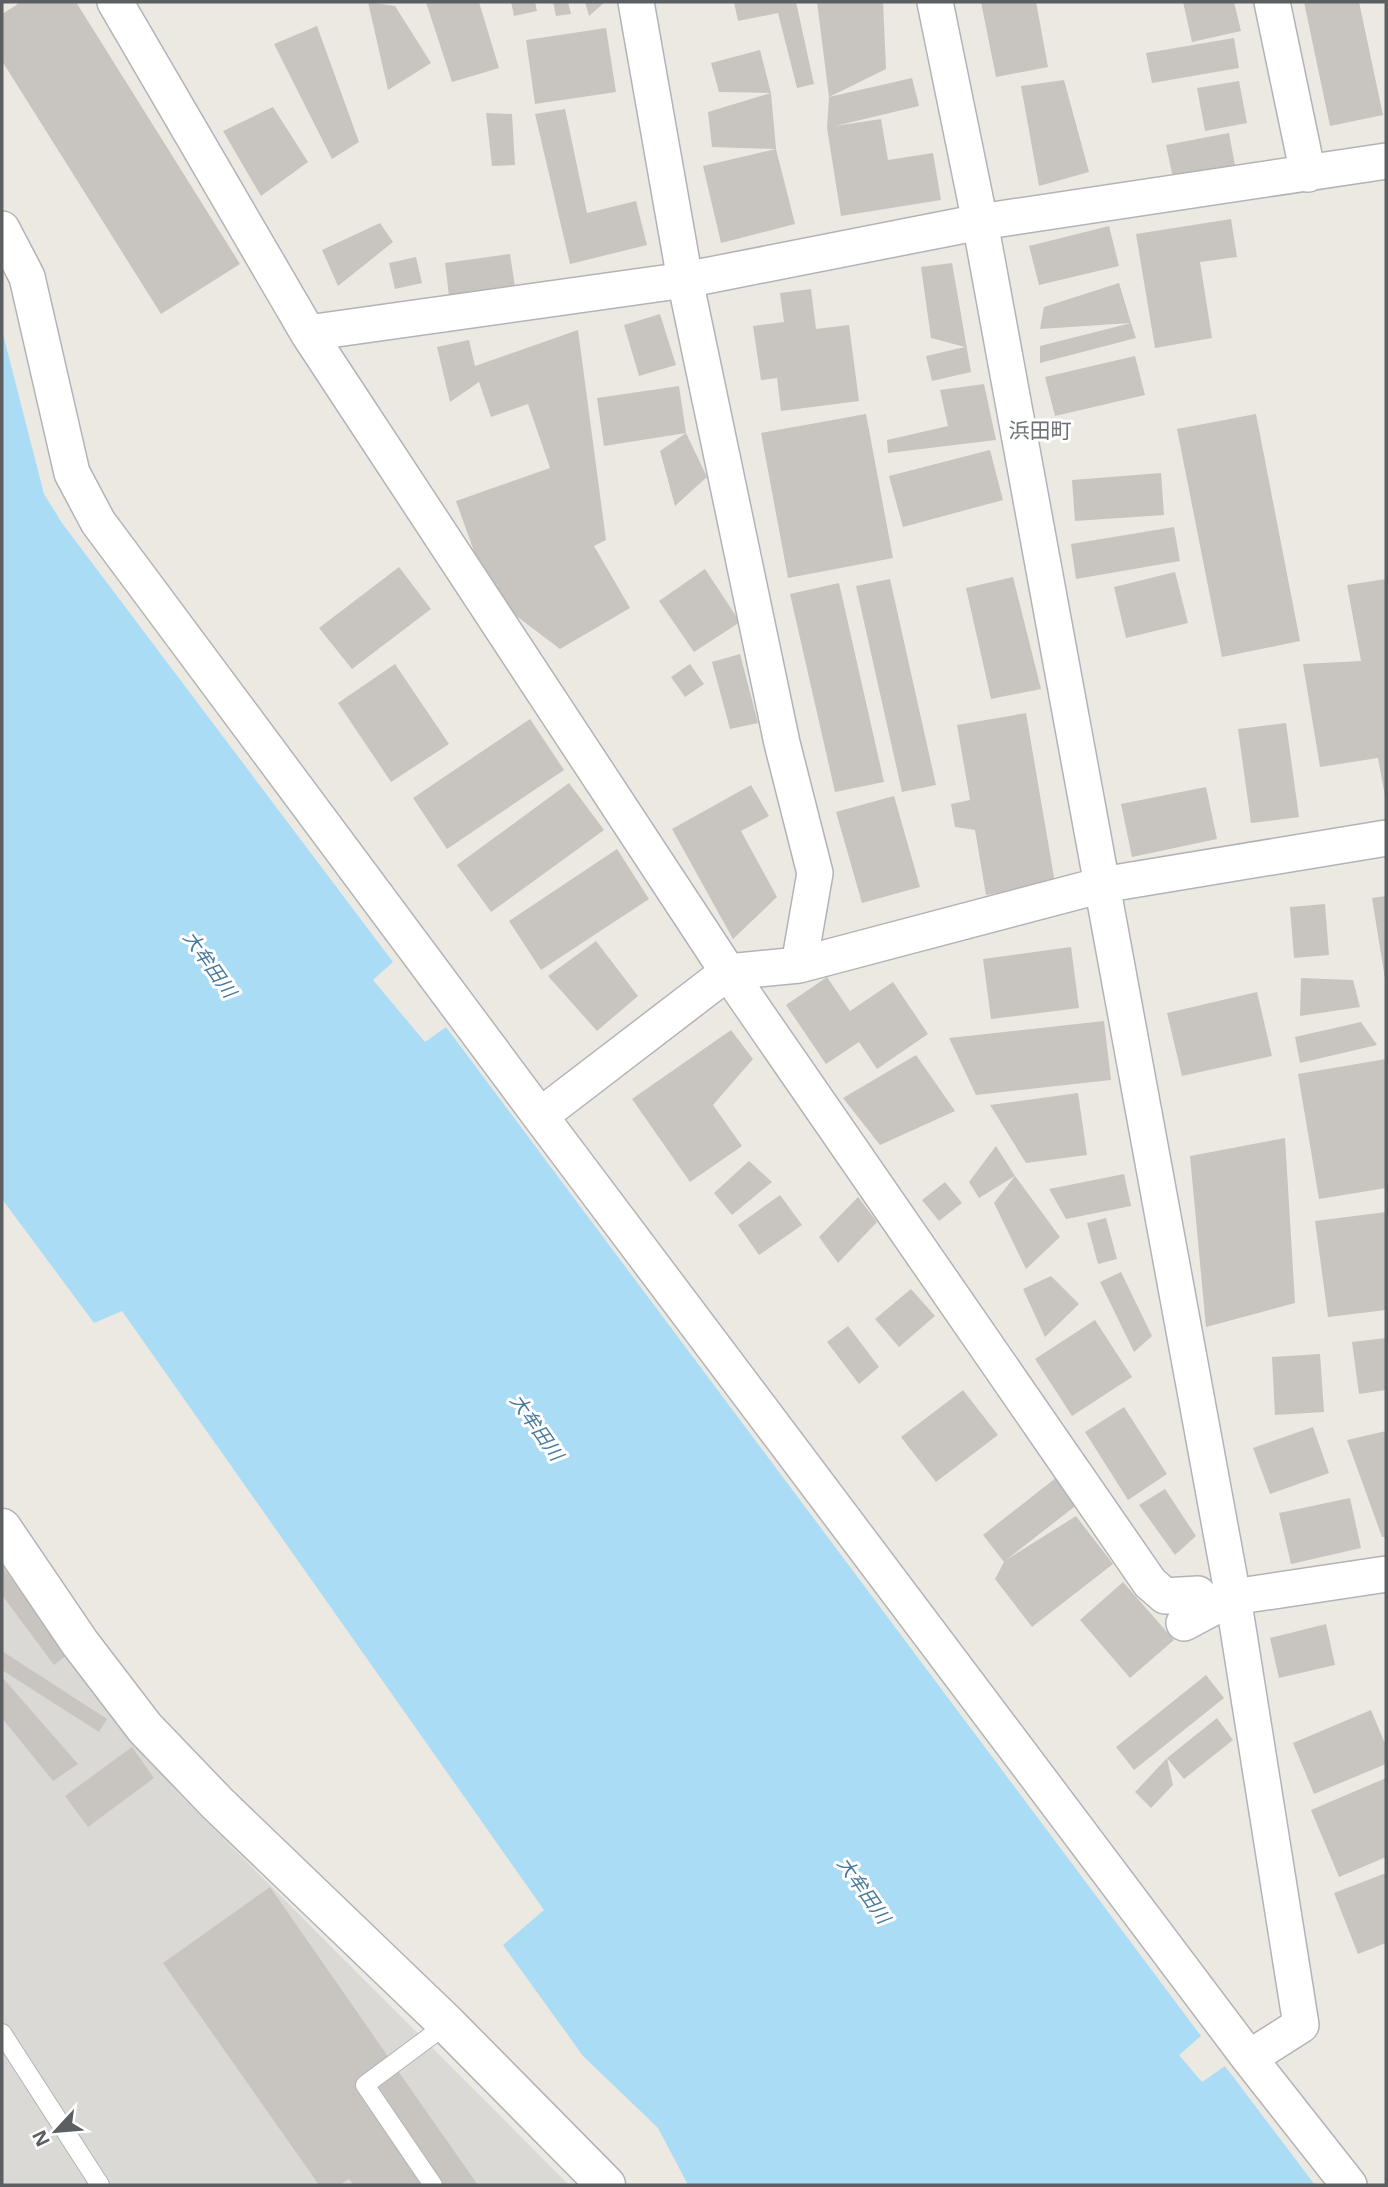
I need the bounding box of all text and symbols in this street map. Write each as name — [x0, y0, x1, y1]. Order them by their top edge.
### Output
district label: 浜田町 — [1009, 416, 1072, 444]
water label: 大牟田川 — [178, 925, 244, 1004]
water label: 大牟田川 — [505, 1388, 571, 1467]
water label: 大牟田川 — [832, 1851, 898, 1930]
north arrow — [21, 2096, 91, 2166]
text: N — [26, 2126, 56, 2151]

